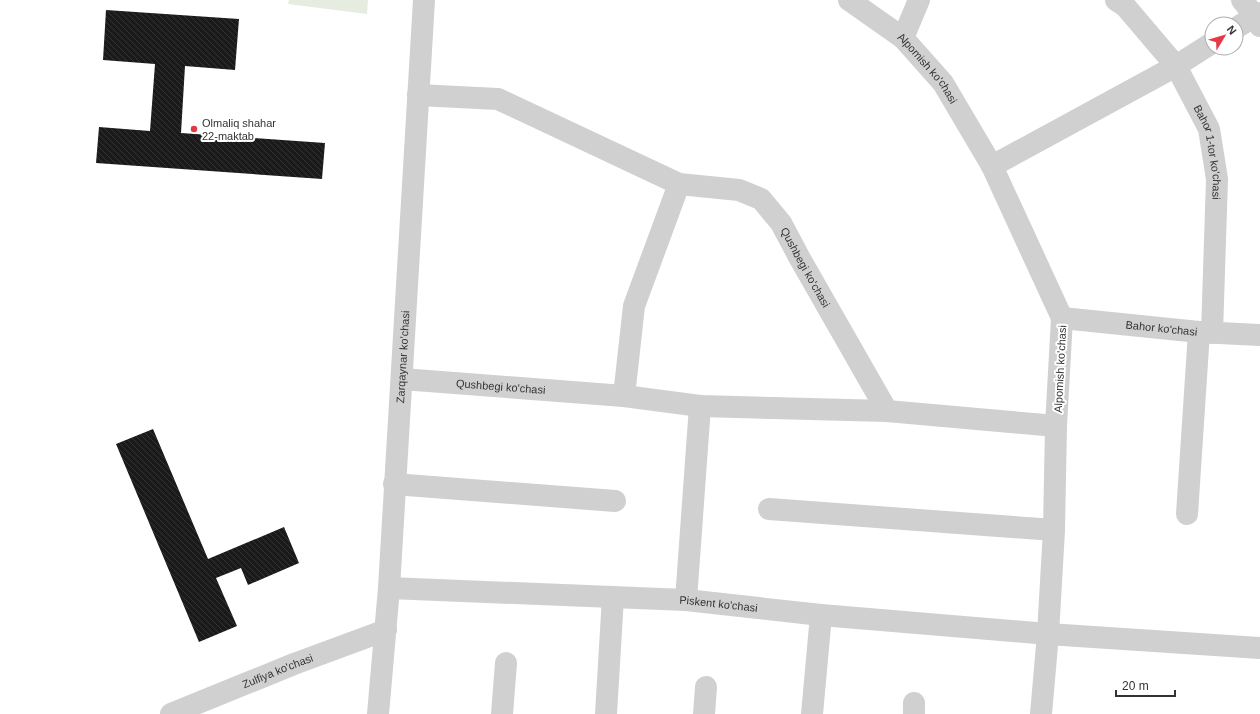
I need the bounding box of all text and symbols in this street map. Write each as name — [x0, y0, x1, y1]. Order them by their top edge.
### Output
north arrow — [1204, 16, 1244, 56]
text: N — [1225, 23, 1239, 37]
street label: Alpomish ko'chasi — [896, 30, 960, 106]
street label: Bahor 1-tor ko'chasi — [1191, 103, 1223, 200]
place label: Olmaliq shahar 22-maktab — [202, 117, 276, 142]
marker: Olmaliq shahar 22-maktab — [189, 124, 199, 134]
street label: Qushbegi ko'chasi — [778, 225, 832, 309]
street label: Zarqaynar ko'chasi — [394, 310, 412, 404]
street label: Bahor ko'chasi — [1125, 319, 1198, 338]
street label: Alpomish ko'chasi — [1052, 325, 1068, 413]
street label: Qushbegi ko'chasi — [456, 377, 546, 396]
street label: Piskent ko'chasi — [679, 594, 758, 614]
street label: Zulfiya ko'chasi — [241, 652, 315, 690]
scale bar — [1116, 672, 1175, 698]
text: 20 m — [1122, 679, 1149, 693]

